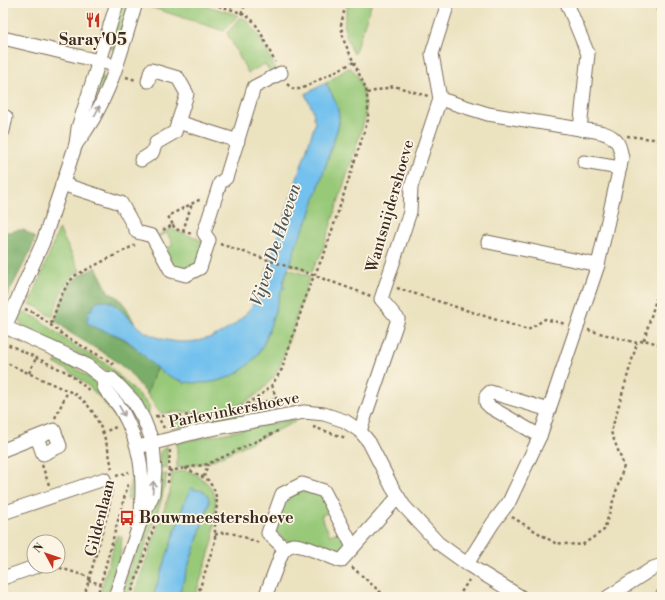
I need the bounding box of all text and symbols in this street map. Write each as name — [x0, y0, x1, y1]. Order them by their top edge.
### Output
restaurant icon: Saray'05 — [84, 11, 102, 29]
place label: Saray'05 — [59, 30, 127, 50]
one-way arrow — [94, 105, 101, 117]
street label: Wantsnijdershoeve — [361, 137, 418, 276]
water label: Vijver De Hoeven — [246, 181, 306, 309]
street label: Parlevinkershoeve — [167, 387, 301, 433]
one-way arrow — [118, 404, 126, 416]
street label: Gildenlaan — [81, 477, 119, 559]
one-way arrow — [150, 481, 157, 494]
place label: Bouwmeestershoeve — [139, 508, 294, 528]
bus stop icon: Bouwmeestershoeve — [118, 509, 136, 527]
north arrow — [26, 534, 66, 574]
text: N — [31, 540, 47, 556]

